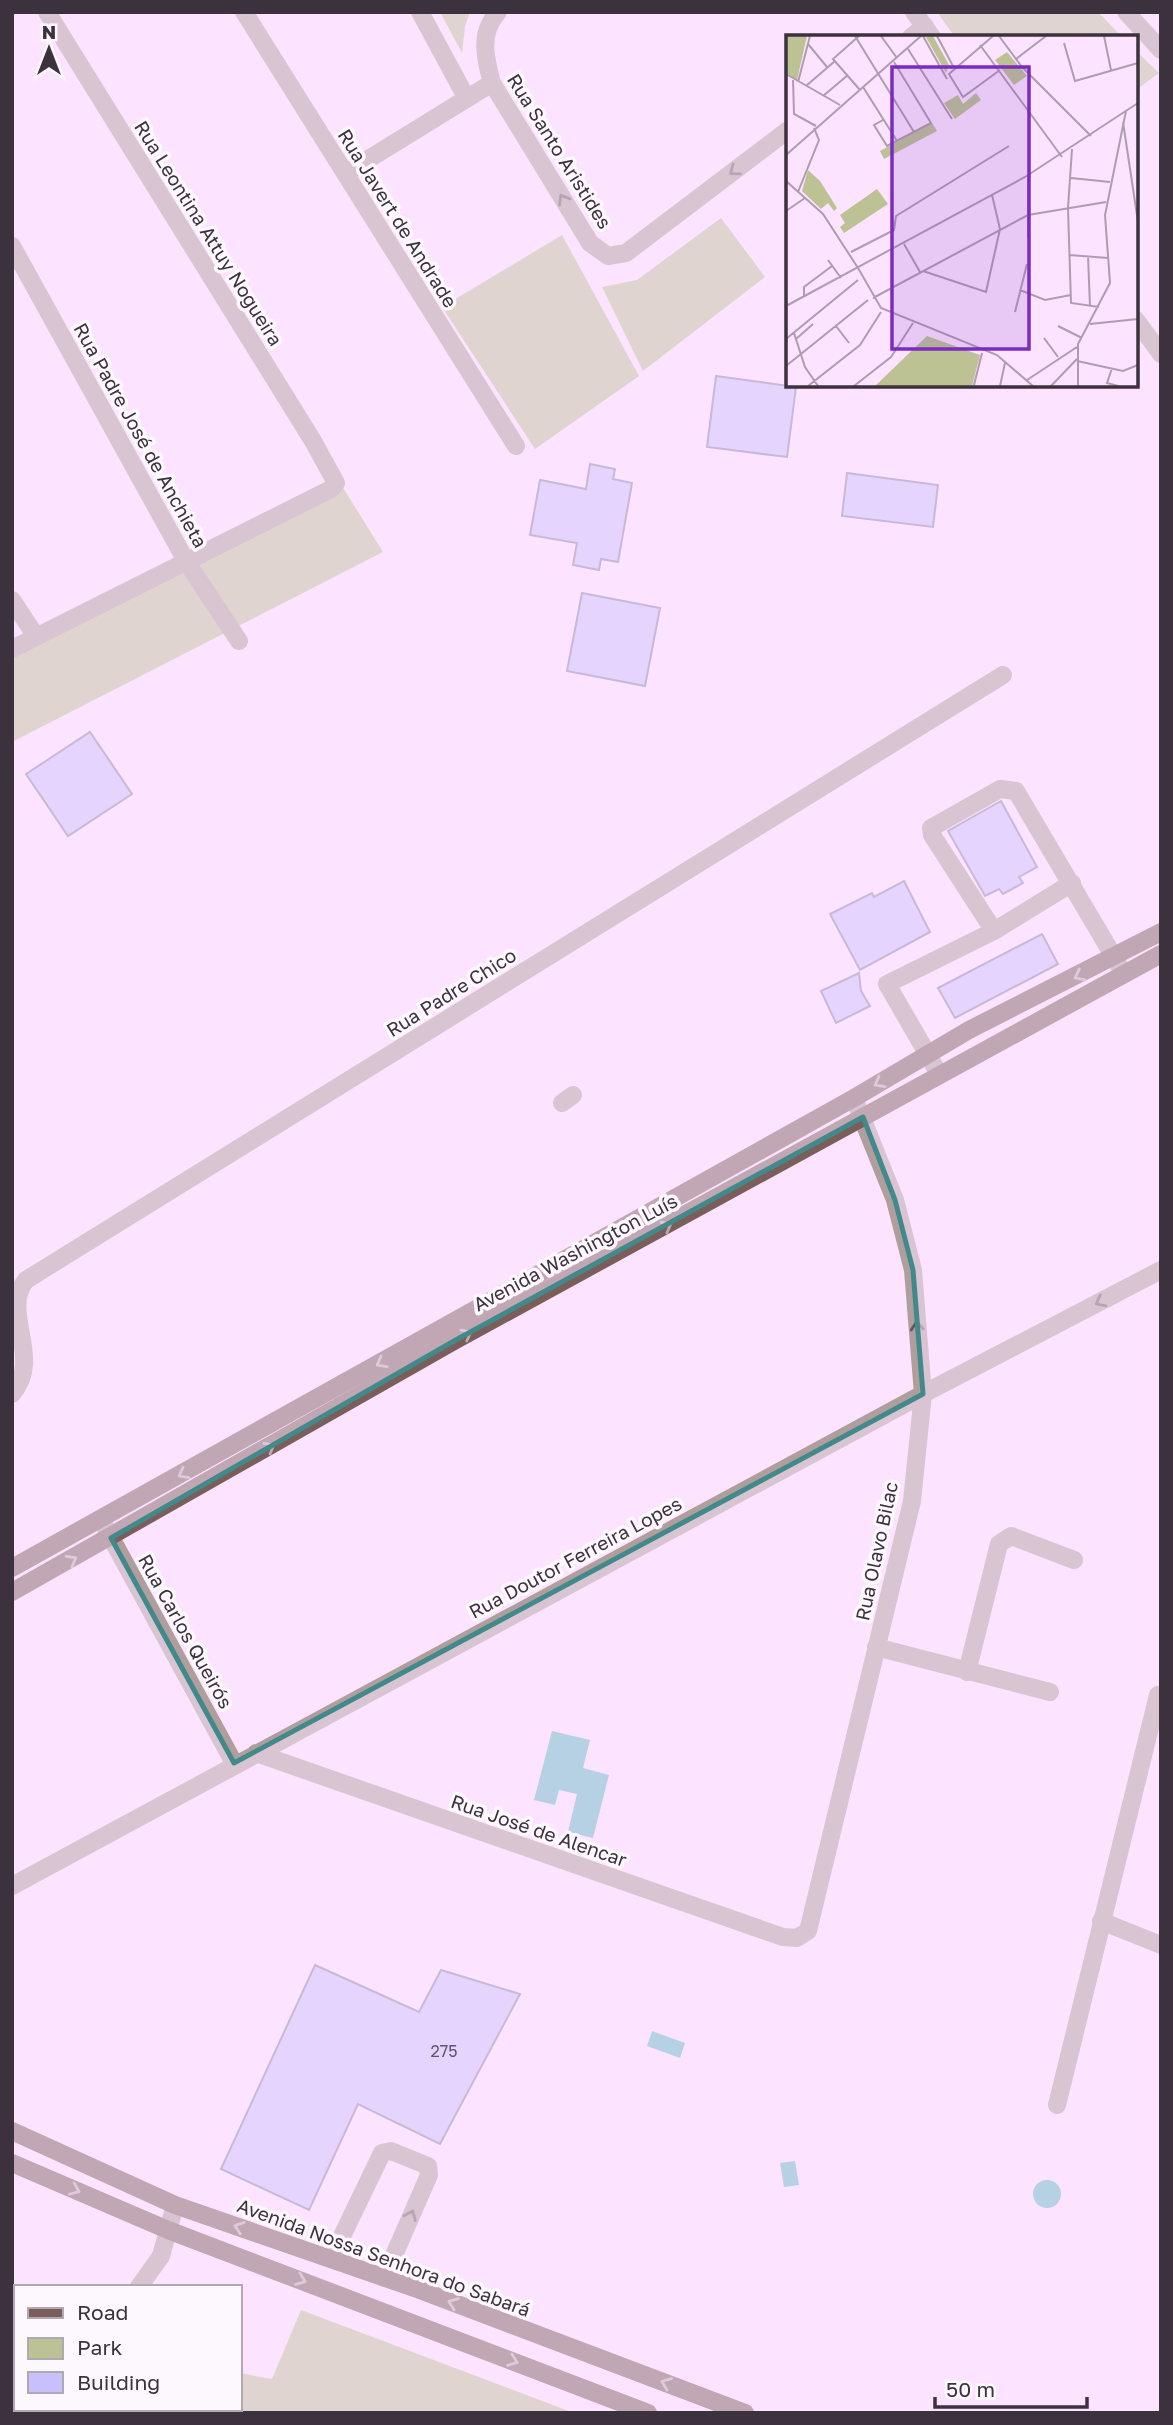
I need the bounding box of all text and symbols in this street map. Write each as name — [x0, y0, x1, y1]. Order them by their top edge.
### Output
north arrow — [14, 14, 84, 84]
text: N — [42, 20, 56, 43]
inset map — [786, 35, 1138, 387]
street label: Rua Santo Aristides — [503, 69, 617, 233]
street label: Rua Leontina Attuy Nogueira — [130, 116, 288, 350]
street label: Rua Javert de Andrade — [334, 125, 462, 311]
one-way arrow — [729, 163, 741, 175]
one-way arrow — [558, 193, 571, 206]
street label: Rua Padre José de Anchieta — [70, 319, 212, 551]
street label: Rua Padre Chico — [382, 943, 520, 1041]
one-way arrow — [1074, 968, 1086, 982]
one-way arrow — [873, 1075, 886, 1088]
street label: Avenida Washington Luís — [469, 1188, 681, 1316]
one-way arrow — [660, 1221, 673, 1234]
one-way arrow — [1095, 1293, 1107, 1307]
one-way arrow — [910, 1320, 925, 1331]
one-way arrow — [460, 1328, 472, 1342]
one-way arrow — [376, 1355, 389, 1368]
one-way arrow — [262, 1442, 275, 1455]
one-way arrow — [178, 1466, 190, 1479]
street label: Rua Olavo Bilac — [850, 1479, 902, 1623]
street label: Rua Doutor Ferreira Lopes — [465, 1491, 685, 1623]
street label: Rua Carlos Queirós — [134, 1550, 238, 1712]
one-way arrow — [65, 1555, 77, 1568]
street label: Rua José de Alencar — [448, 1789, 630, 1871]
house number: 275 — [430, 2041, 458, 2061]
one-way arrow — [68, 2182, 80, 2196]
street label: Avenida Nossa Senhora do Sabará — [234, 2193, 534, 2321]
one-way arrow — [403, 2210, 417, 2222]
one-way arrow — [233, 2221, 246, 2235]
one-way arrow — [294, 2272, 306, 2286]
legend — [14, 2285, 242, 2411]
one-way arrow — [448, 2297, 460, 2311]
text: Road — [77, 2299, 128, 2325]
text: Park — [77, 2334, 123, 2360]
one-way arrow — [507, 2353, 519, 2367]
scale bar — [935, 2366, 1087, 2410]
text: Building — [77, 2369, 160, 2395]
text: 50 m — [946, 2376, 995, 2402]
one-way arrow — [661, 2377, 673, 2391]

